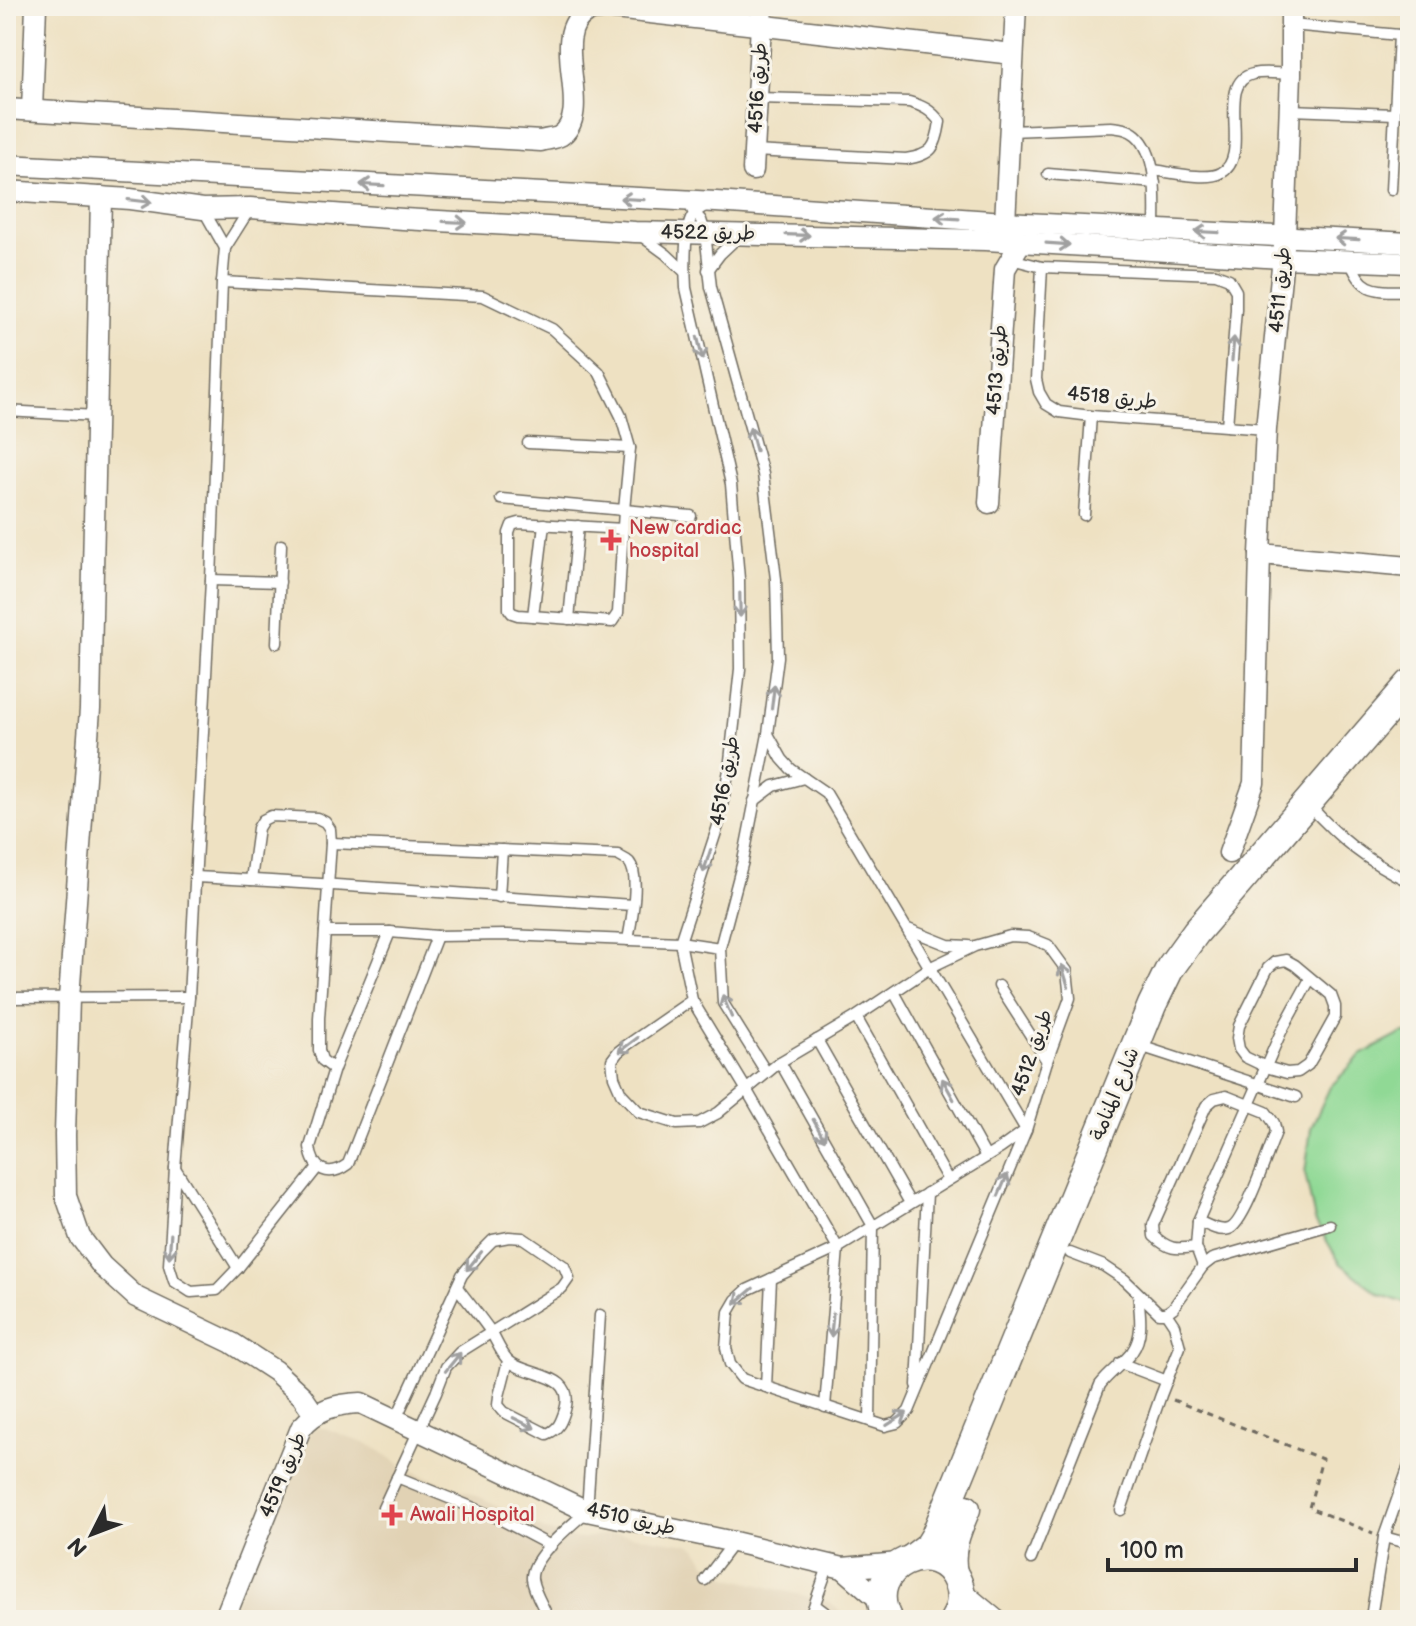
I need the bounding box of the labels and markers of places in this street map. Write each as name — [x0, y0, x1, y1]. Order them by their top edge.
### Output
place label: New cardiac hospital — [629, 516, 742, 563]
marker: New cardiac hospital — [600, 529, 622, 551]
place label: Awali Hospital — [410, 1503, 534, 1527]
marker: Awali Hospital — [381, 1504, 403, 1526]

